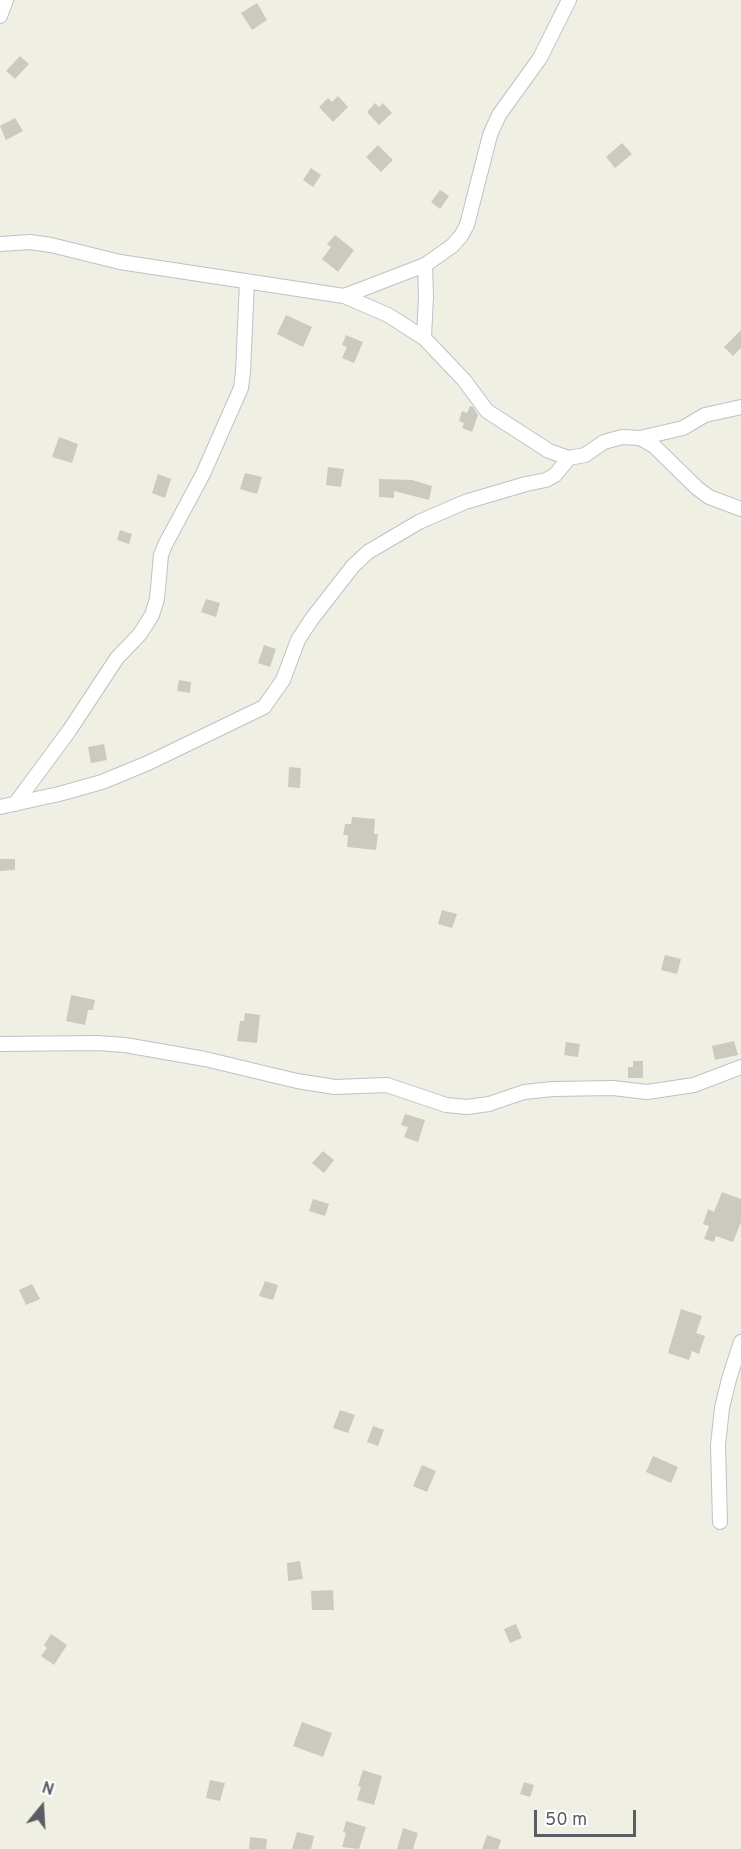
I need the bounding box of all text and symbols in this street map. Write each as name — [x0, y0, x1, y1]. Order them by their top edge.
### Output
north arrow — [12, 1777, 72, 1837]
text: N — [39, 1779, 56, 1801]
scale bar — [537, 1798, 639, 1836]
text: 50 m — [545, 1809, 587, 1832]

